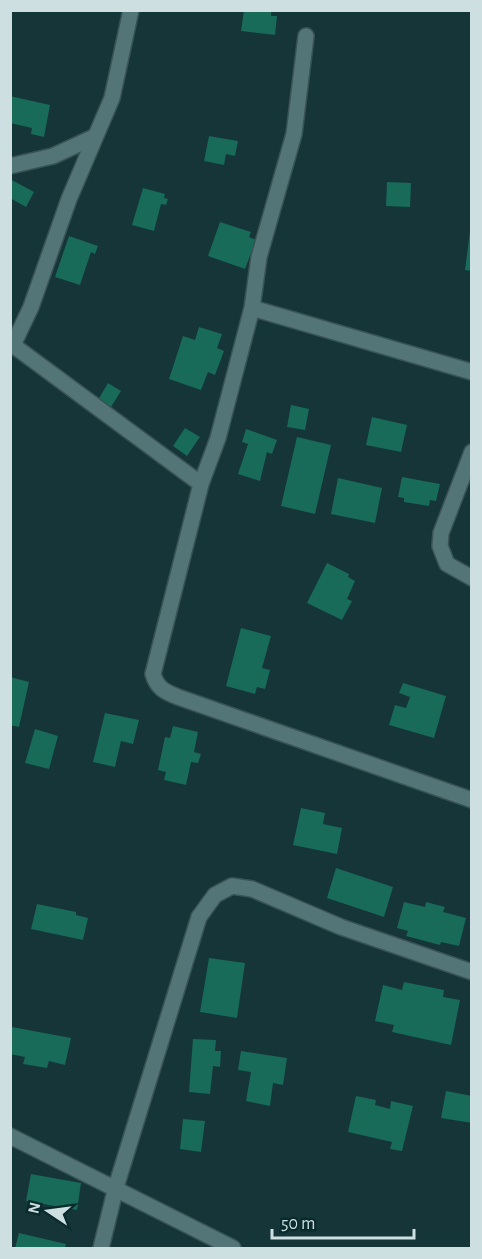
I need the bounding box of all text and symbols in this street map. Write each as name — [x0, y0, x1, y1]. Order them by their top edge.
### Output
north arrow — [18, 1181, 78, 1241]
text: N — [25, 1201, 43, 1215]
scale bar — [272, 1202, 414, 1240]
text: 50 m — [281, 1215, 315, 1233]

